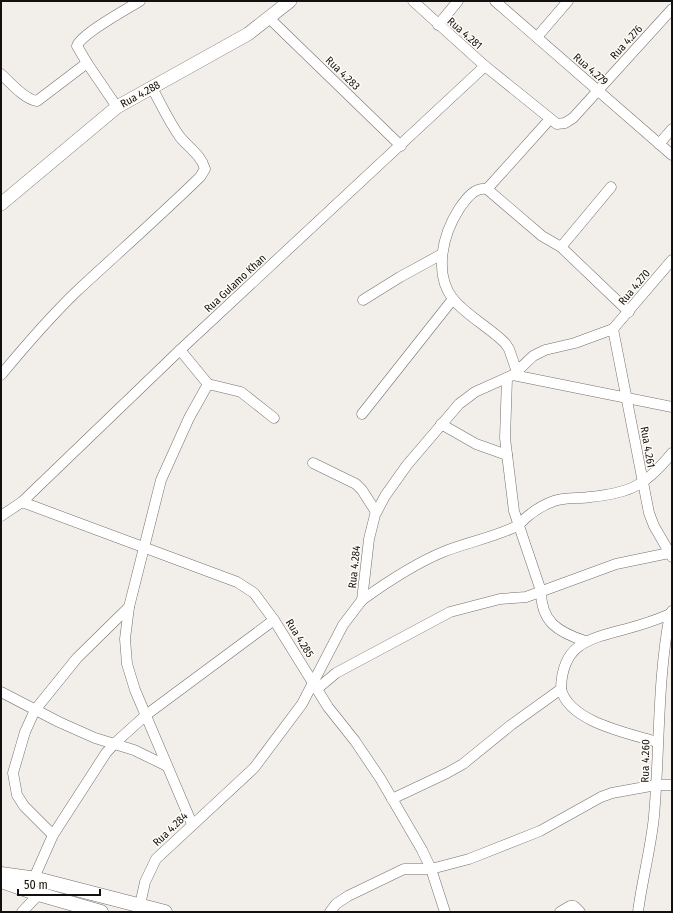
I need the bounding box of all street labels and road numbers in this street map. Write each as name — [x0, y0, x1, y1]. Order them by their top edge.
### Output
street label: Rua 4.281 — [445, 15, 485, 52]
street label: Rua 4.276 — [608, 22, 646, 62]
street label: Rua 4.279 — [571, 51, 611, 88]
street label: Rua 4.283 — [323, 54, 363, 93]
street label: Rua 4.288 — [118, 78, 163, 111]
street label: Rua Gulamo Khan — [202, 251, 269, 315]
street label: Rua 4.270 — [616, 267, 653, 308]
street label: Rua 4.261 — [638, 426, 658, 469]
street label: Rua 4.284 — [346, 544, 363, 589]
street label: Rua 4.285 — [283, 617, 316, 660]
street label: Rua 4.260 — [639, 739, 652, 783]
street label: Rua 4.284 — [150, 809, 191, 849]

